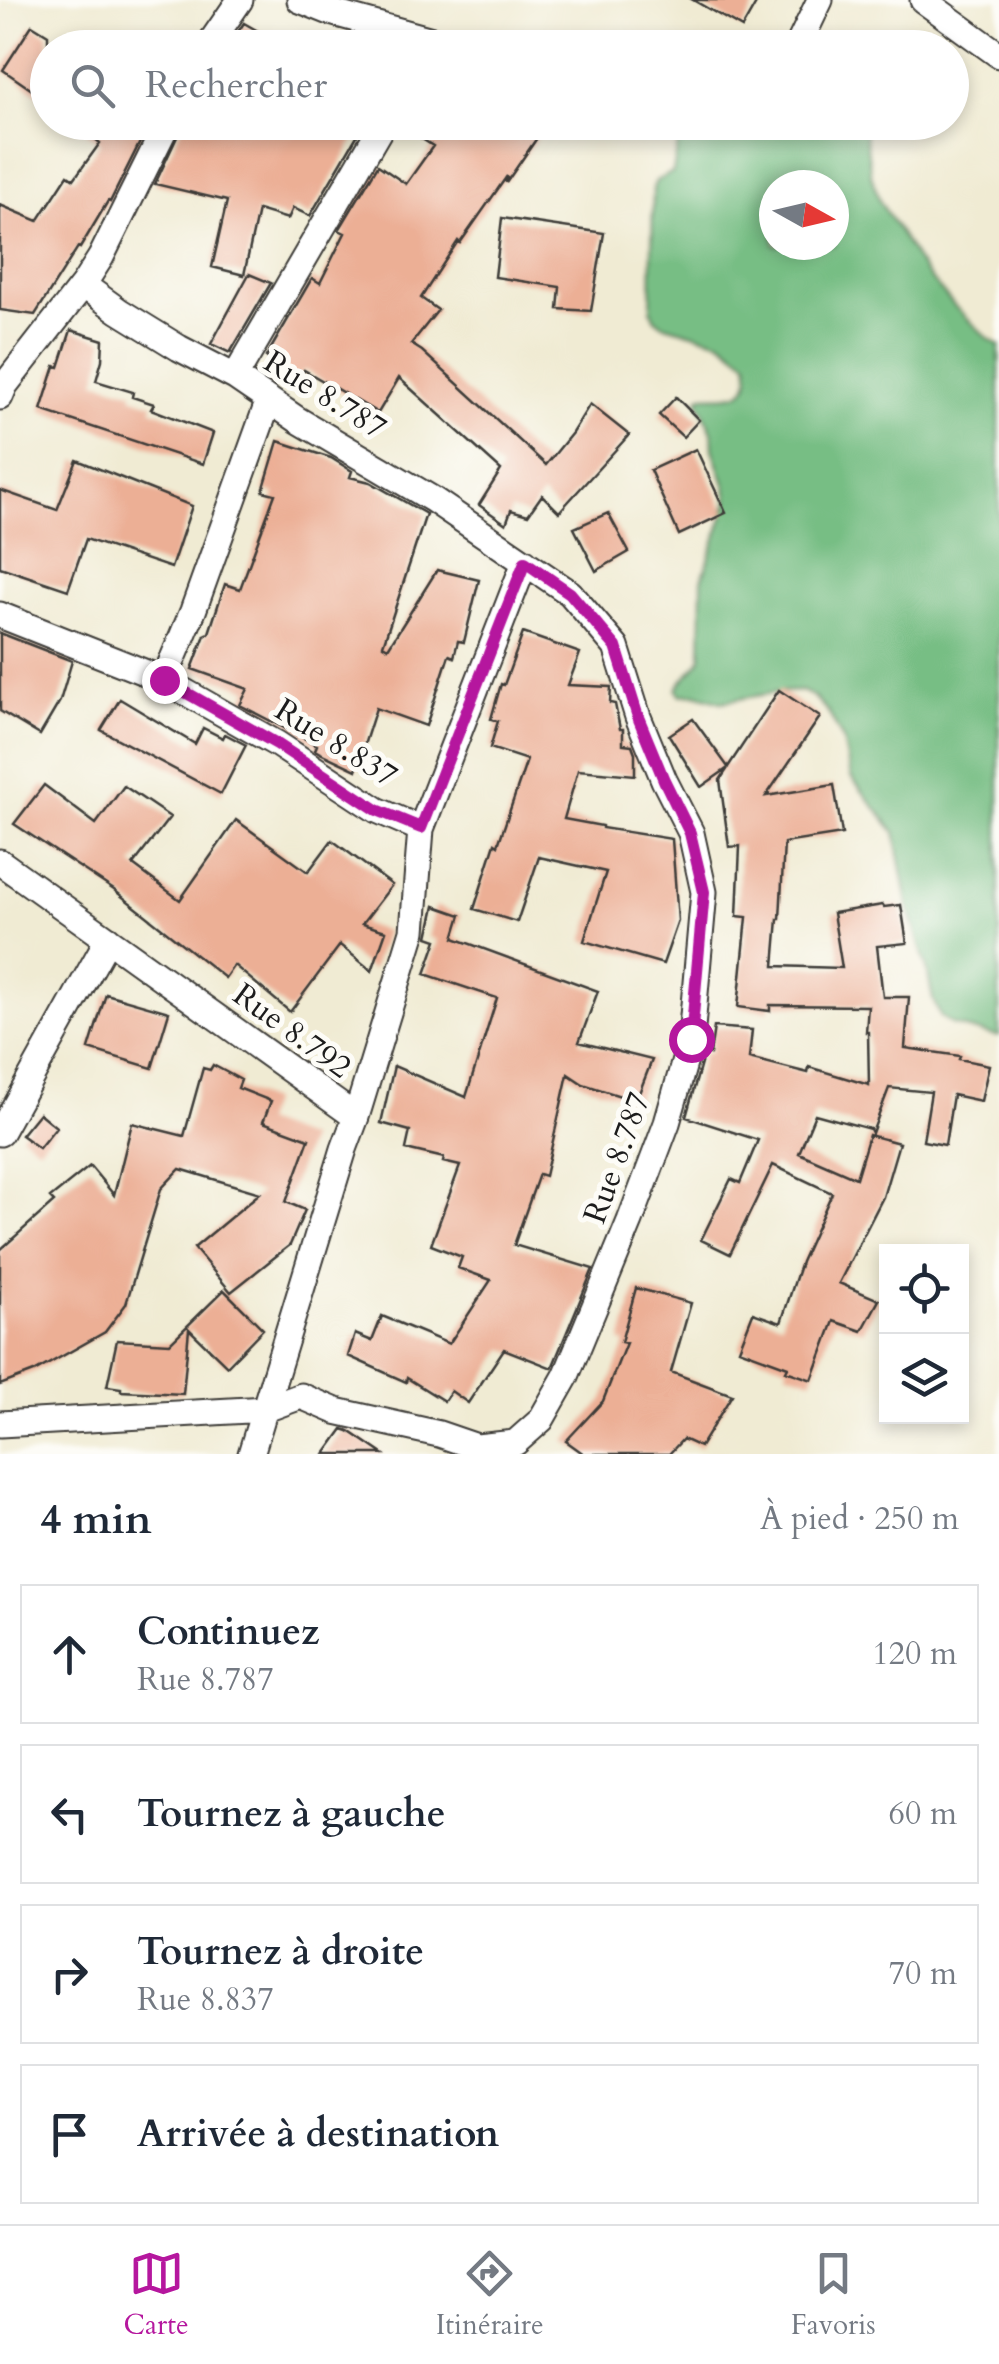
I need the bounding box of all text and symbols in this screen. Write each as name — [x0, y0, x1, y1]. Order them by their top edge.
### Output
search box — [30, 30, 969, 140]
icon: search — [65, 58, 120, 113]
text: Rechercher — [145, 59, 327, 111]
north arrow — [759, 170, 849, 260]
street label: Rue 8.787 — [255, 340, 395, 450]
route end — [142, 658, 188, 704]
street label: Rue 8.837 — [266, 688, 406, 798]
street label: Rue 8.792 — [224, 973, 360, 1089]
route start — [669, 1017, 715, 1063]
street label: Rue 8.787 — [573, 1086, 661, 1230]
map controls — [879, 1244, 969, 1424]
button: locate — [879, 1244, 969, 1334]
button: layers — [879, 1334, 969, 1424]
text: 4 min — [40, 1491, 152, 1548]
text: À pied · 250 m — [760, 1497, 959, 1541]
text: Continuez — [137, 1606, 320, 1658]
icon: ahead — [42, 1627, 97, 1682]
text: 120 m — [872, 1632, 957, 1676]
text: Rue 8.787 — [137, 1658, 274, 1702]
icon: left — [42, 1787, 97, 1842]
text: Tournez à gauche — [137, 1788, 446, 1840]
text: 60 m — [889, 1792, 957, 1836]
text: Tournez à droite — [137, 1926, 424, 1978]
icon: right — [42, 1947, 97, 2002]
text: 70 m — [889, 1952, 957, 1996]
text: Rue 8.837 — [137, 1978, 274, 2022]
icon: arrive — [42, 2107, 97, 2162]
text: Arrivée à destination — [137, 2108, 499, 2160]
tab: Carte — [123, 2246, 189, 2344]
tab: Itinéraire — [436, 2246, 544, 2344]
tab: Favoris — [791, 2246, 876, 2344]

